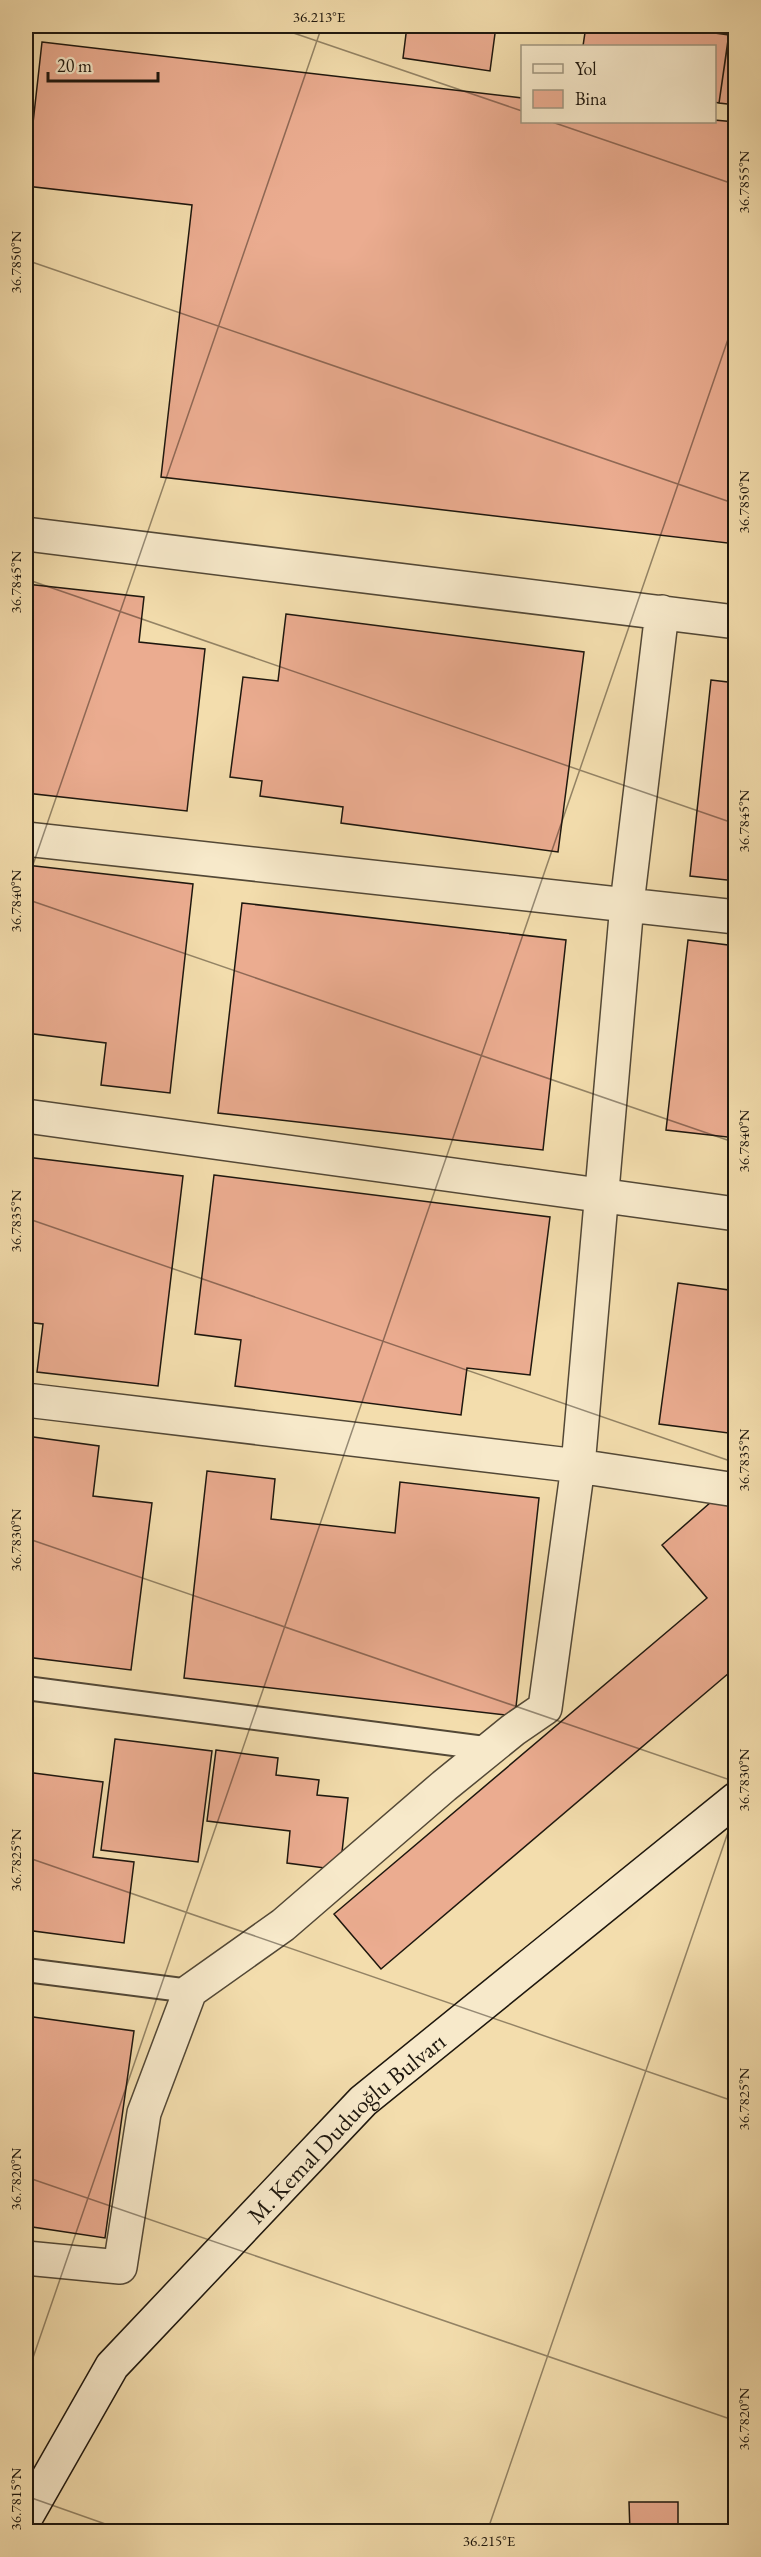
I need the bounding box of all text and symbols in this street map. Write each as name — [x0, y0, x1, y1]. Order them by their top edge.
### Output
text: 36.213°E — [293, 7, 346, 26]
scale bar — [48, 45, 158, 83]
legend — [521, 45, 716, 123]
text: 20 m — [57, 54, 92, 77]
text: Yol — [575, 57, 597, 80]
text: Bina — [575, 87, 607, 110]
text: 36.7855°N — [734, 150, 753, 213]
text: 36.7850°N — [6, 230, 25, 293]
text: 36.7850°N — [734, 470, 753, 533]
text: 36.7845°N — [6, 550, 25, 613]
text: 36.7845°N — [734, 789, 753, 852]
text: 36.7840°N — [6, 869, 25, 932]
text: 36.7840°N — [734, 1109, 753, 1172]
text: 36.7835°N — [6, 1189, 25, 1252]
text: 36.7835°N — [734, 1428, 753, 1491]
text: 36.7830°N — [6, 1508, 25, 1571]
text: 36.7830°N — [734, 1748, 753, 1811]
text: 36.7825°N — [6, 1828, 25, 1891]
street label: M. Kemal Duduoğlu Bulvarı — [240, 2025, 451, 2230]
text: 36.7825°N — [734, 2067, 753, 2130]
text: 36.7820°N — [6, 2147, 25, 2210]
text: 36.7820°N — [734, 2387, 753, 2450]
text: 36.7815°N — [6, 2467, 25, 2530]
text: 36.215°E — [463, 2531, 516, 2550]

